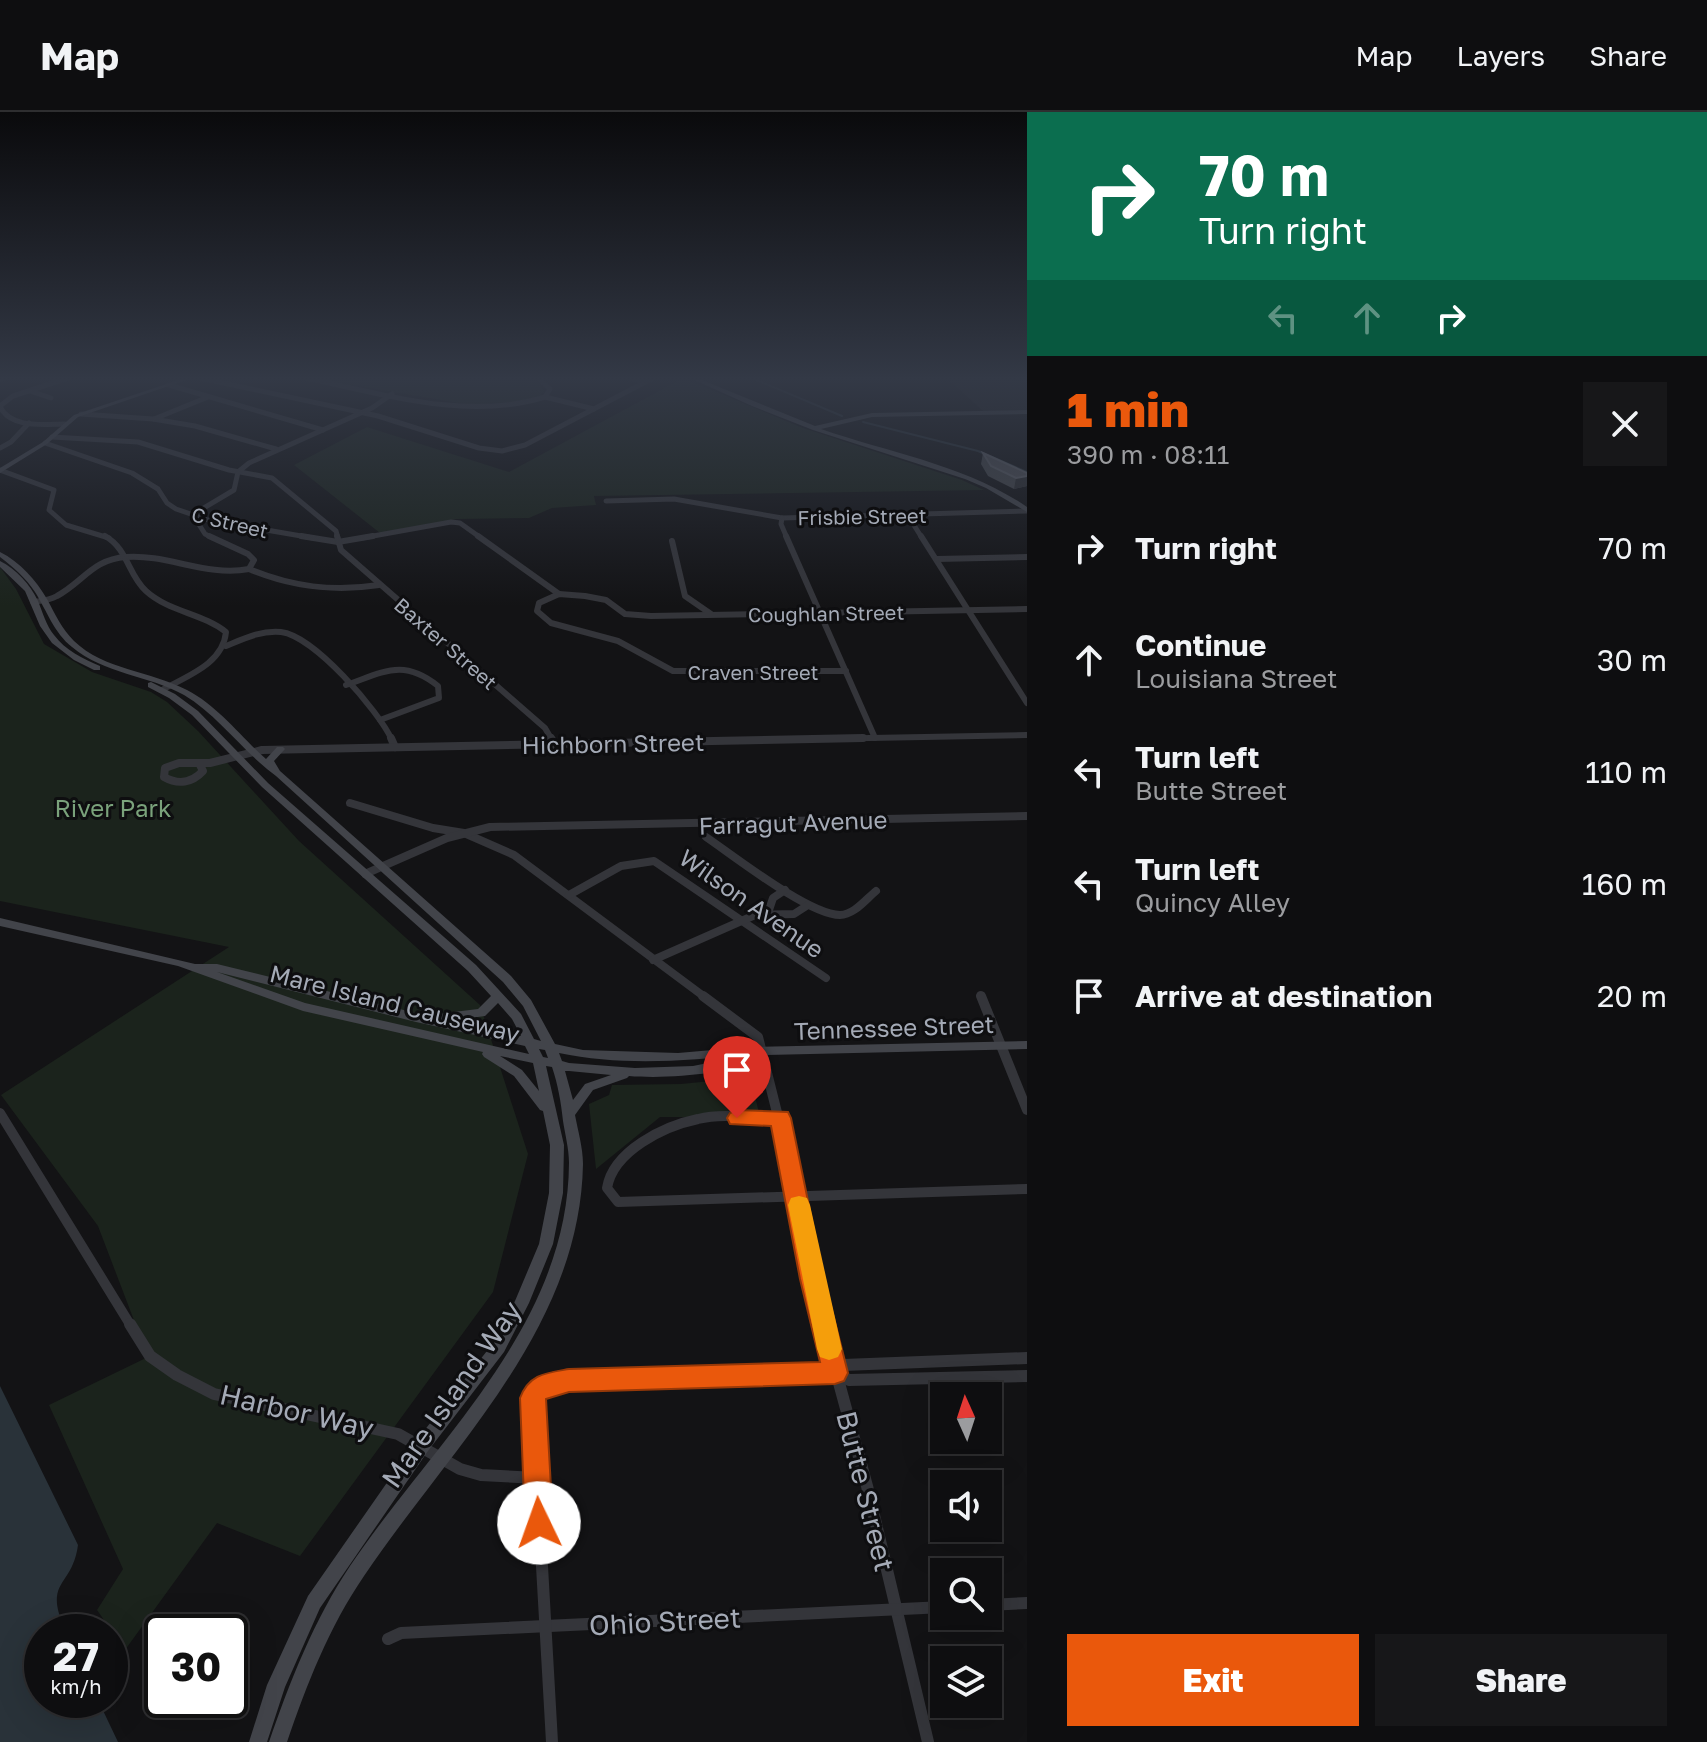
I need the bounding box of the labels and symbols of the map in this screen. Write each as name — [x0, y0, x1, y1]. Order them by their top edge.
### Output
street label: C Street — [189, 502, 271, 542]
street label: Frisbie Street — [797, 503, 927, 529]
street label: Baxter Street — [390, 592, 502, 694]
street label: Coughlan Street — [748, 600, 904, 626]
street label: Craven Street — [688, 660, 819, 684]
street label: Hichborn Street — [521, 727, 705, 759]
park label: River Park — [55, 793, 171, 822]
street label: Farragut Avenue — [698, 804, 888, 840]
street label: Wilson Avenue — [674, 842, 830, 964]
street label: Mare Island Causeway — [267, 958, 523, 1048]
street label: Tennessee Street — [793, 1009, 995, 1045]
pin — [703, 1036, 771, 1118]
street label: Mare Island Way — [374, 1294, 528, 1494]
street label: Harbor Way — [217, 1377, 377, 1445]
north arrow — [930, 1382, 1002, 1454]
street label: Butte Street — [830, 1407, 902, 1575]
position arrow — [497, 1481, 581, 1565]
street label: Ohio Street — [588, 1601, 742, 1641]
speed limit sign: 30 — [144, 1614, 248, 1718]

